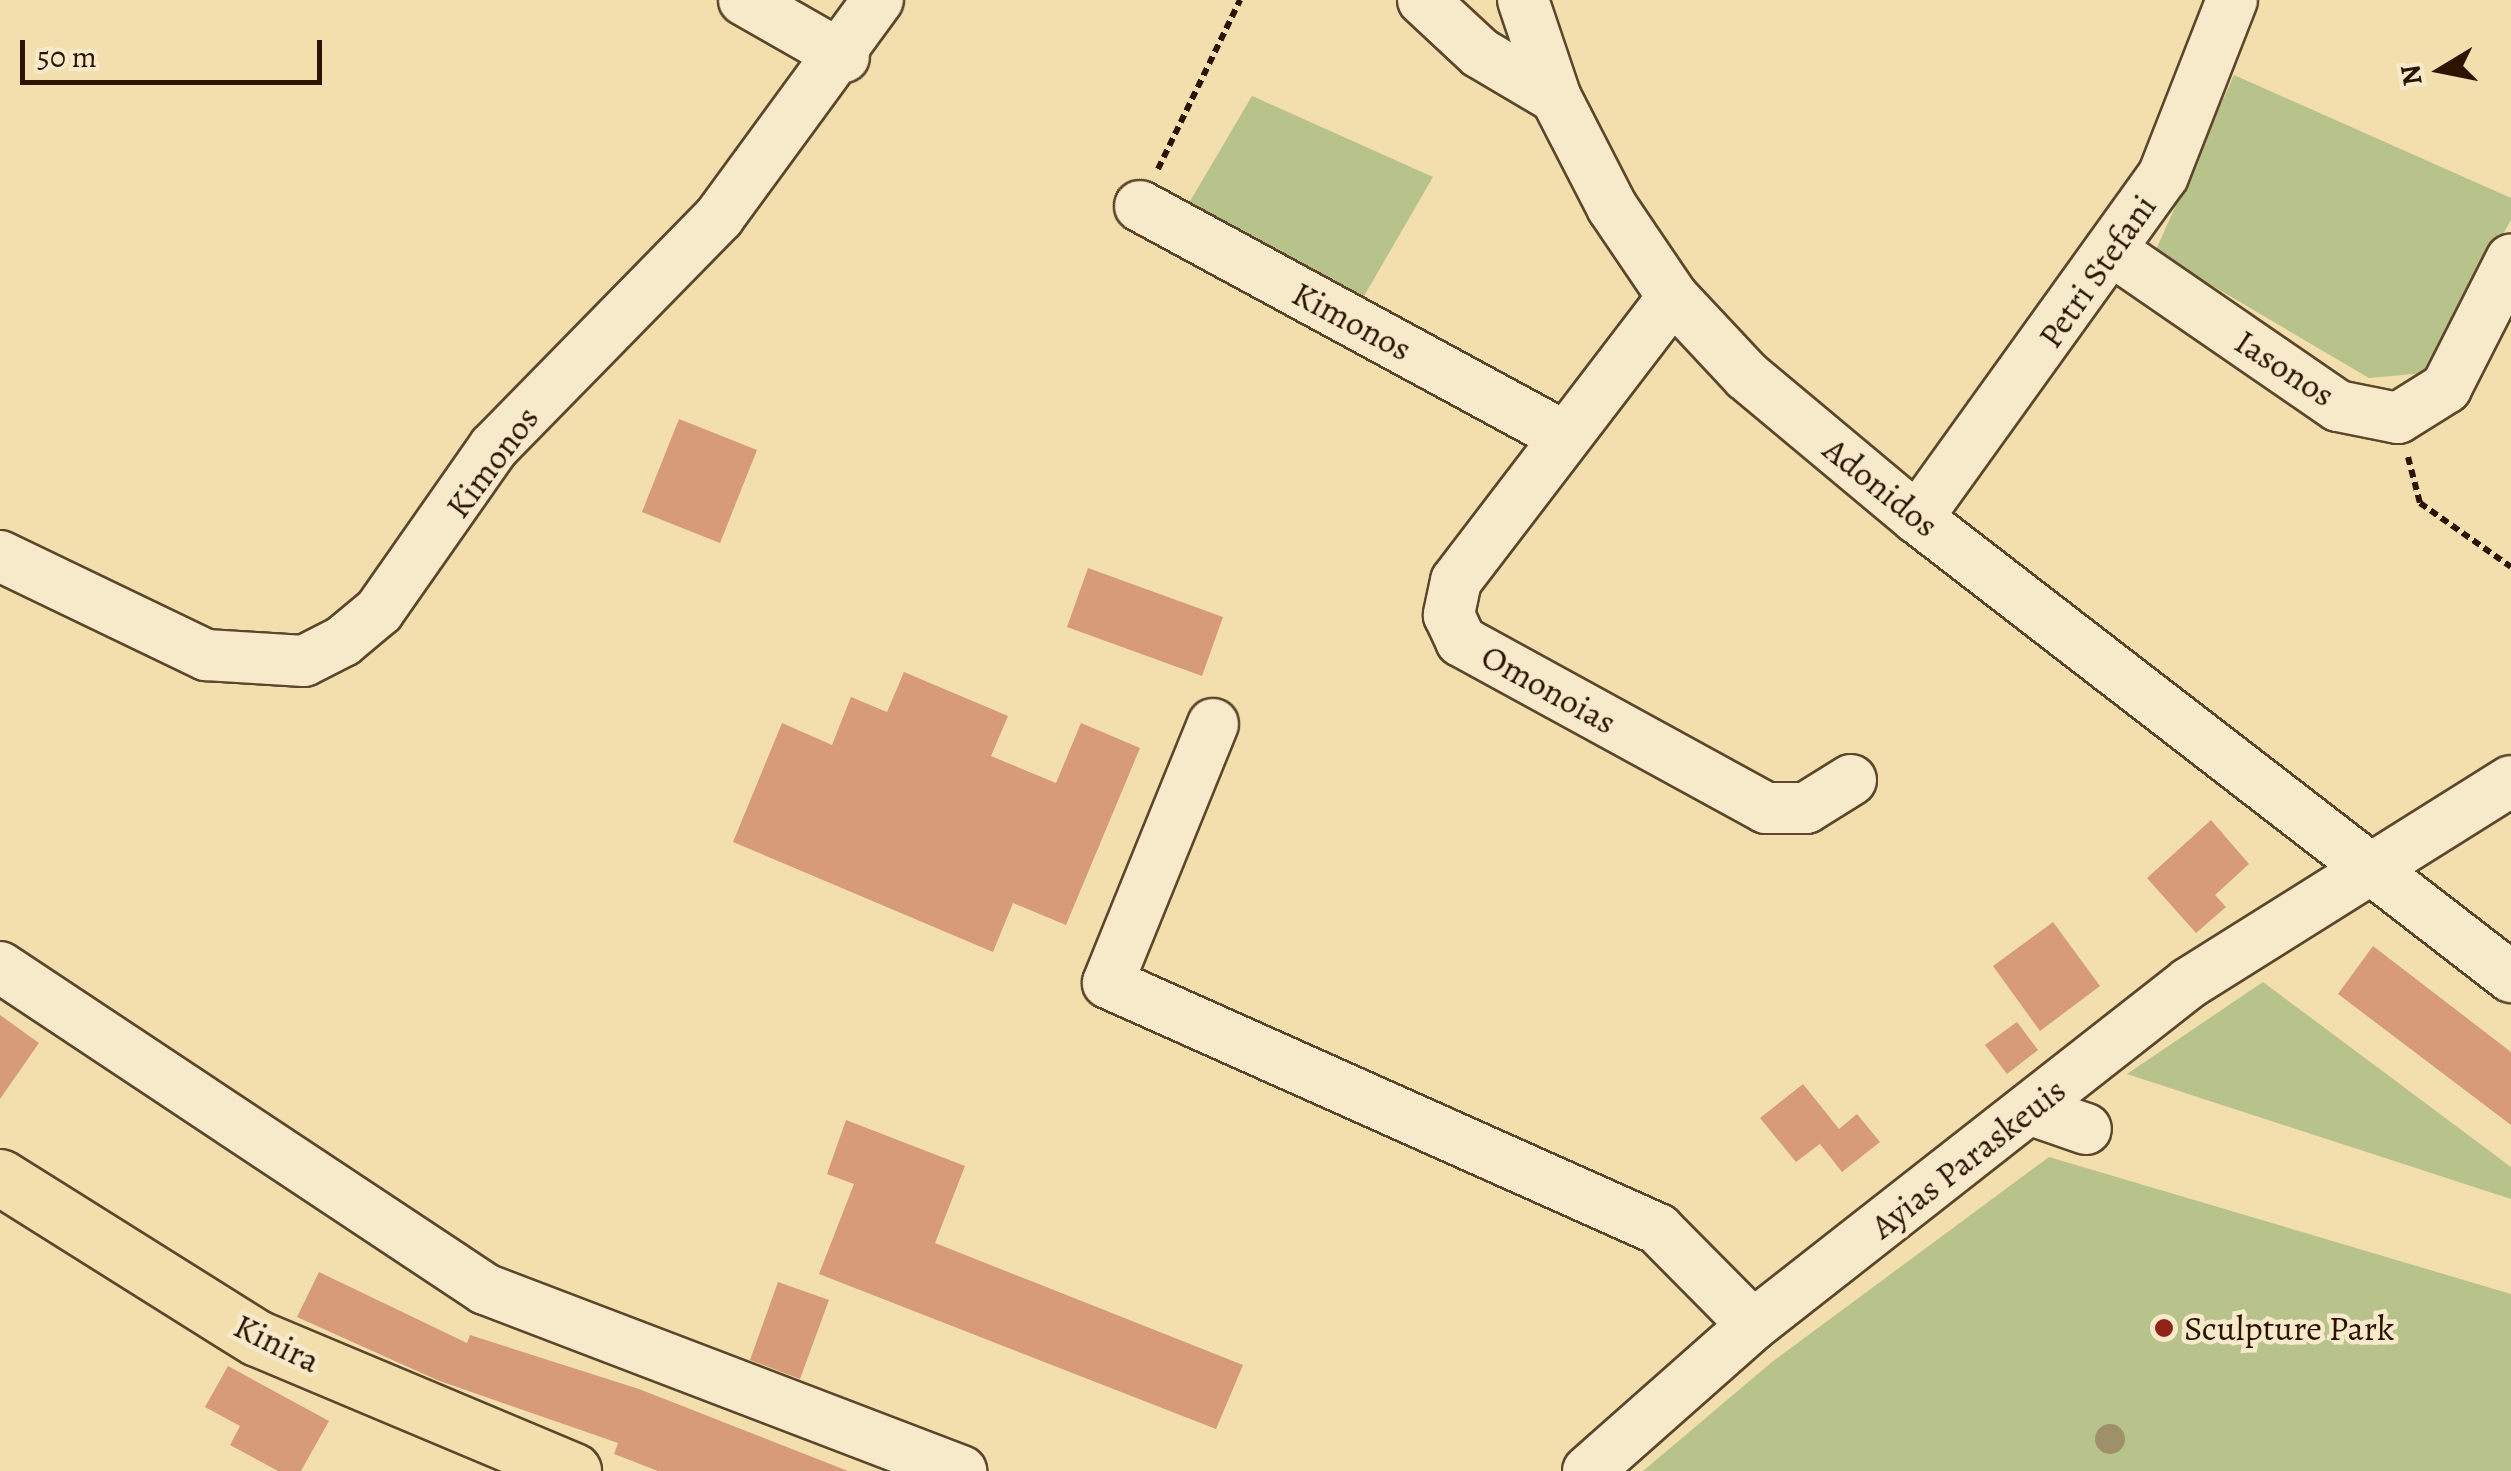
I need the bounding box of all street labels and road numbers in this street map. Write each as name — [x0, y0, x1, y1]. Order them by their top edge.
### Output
street label: Petri Stefani — [2029, 186, 2165, 356]
street label: Kimonos — [1285, 272, 1419, 370]
street label: Iasonos — [2227, 320, 2343, 416]
street label: Kimonos — [436, 398, 548, 526]
street label: Adonidos — [1815, 428, 1947, 546]
street label: Omonoias — [1474, 635, 1624, 743]
street label: Ayias Paraskeuis — [1862, 1069, 2074, 1247]
street label: Kinira — [227, 1304, 327, 1382]

